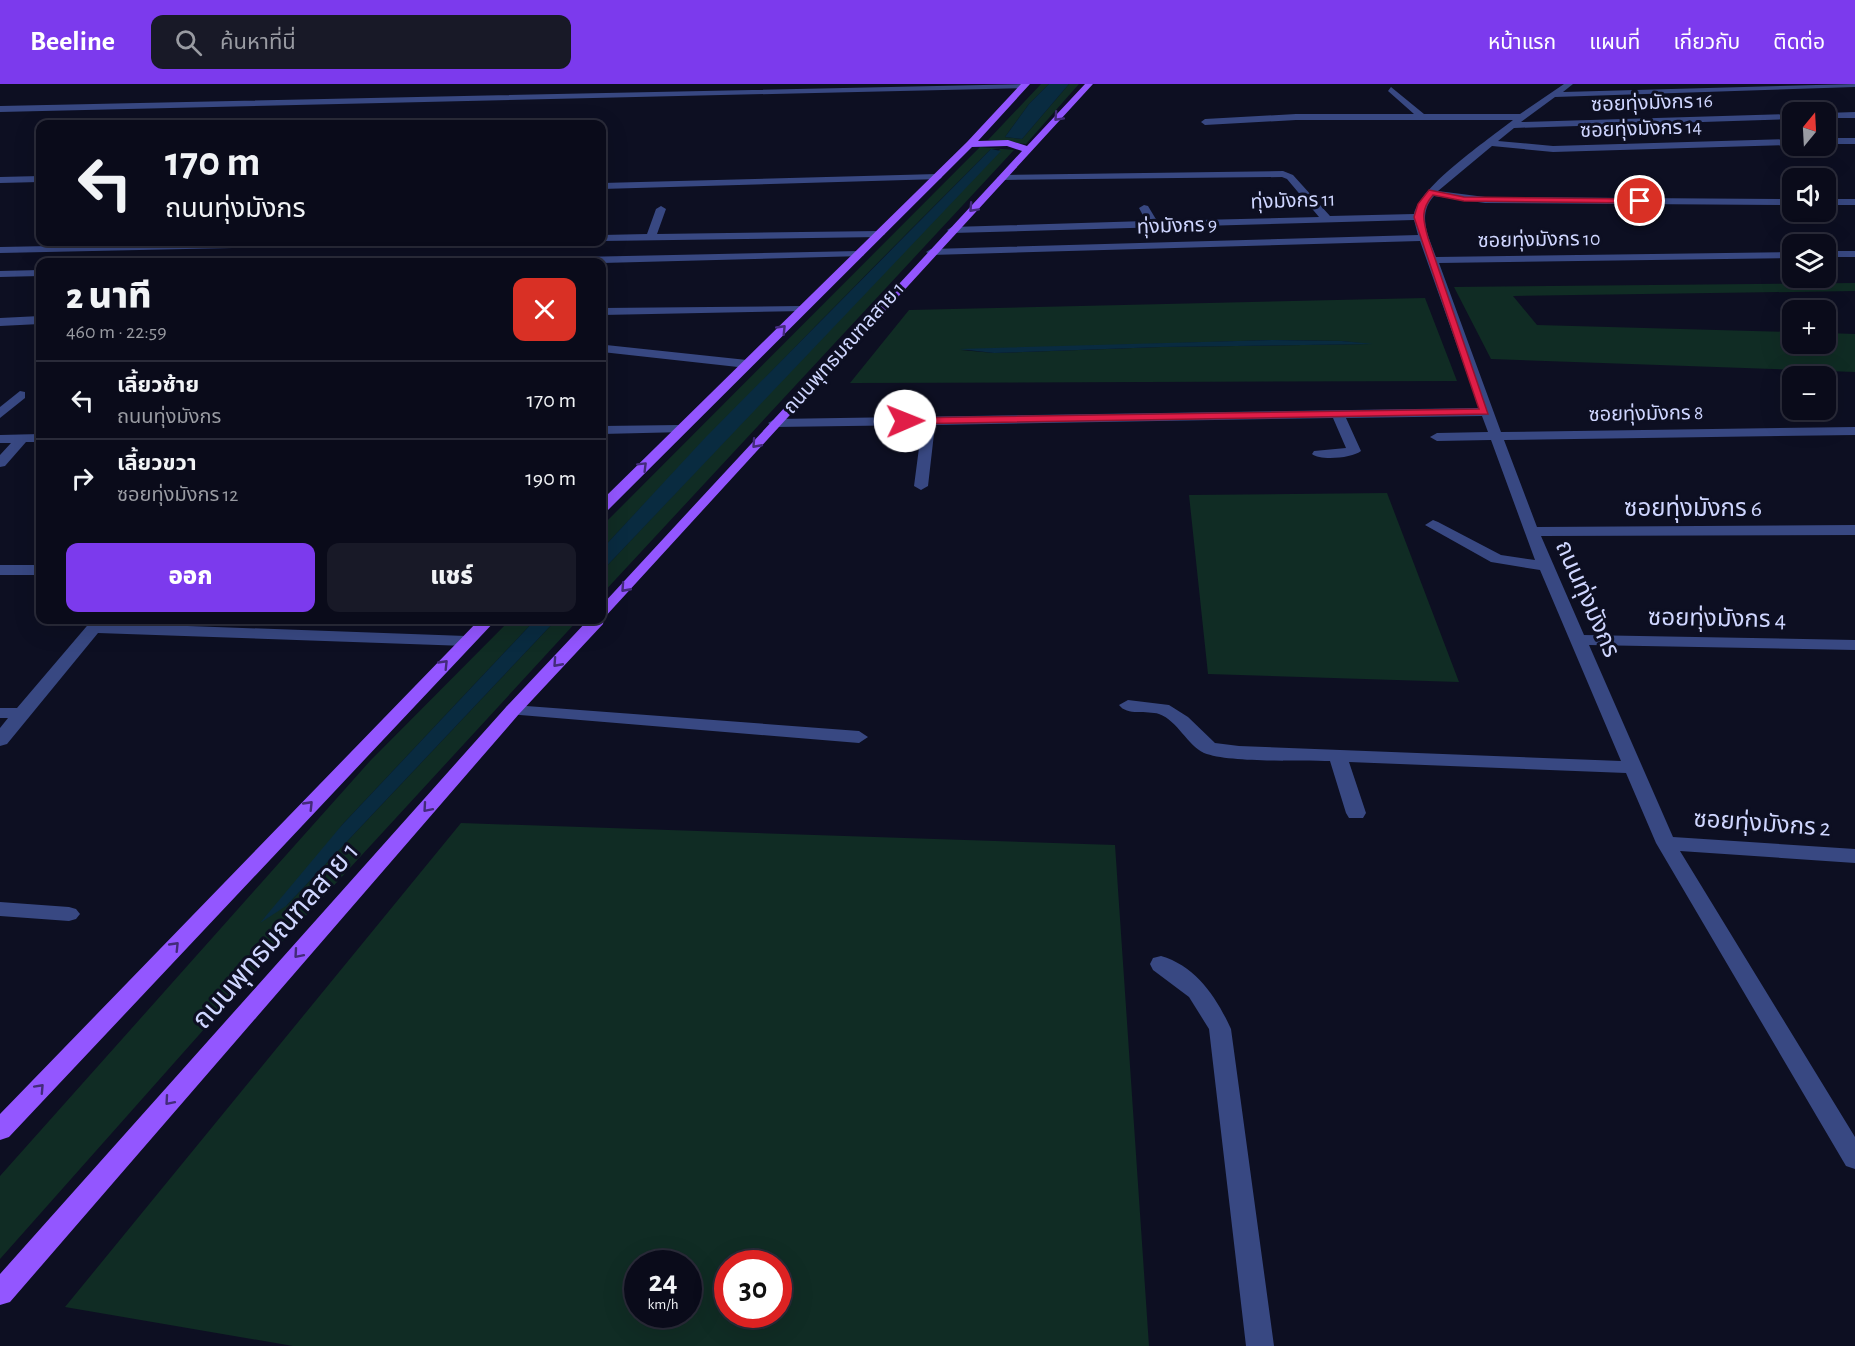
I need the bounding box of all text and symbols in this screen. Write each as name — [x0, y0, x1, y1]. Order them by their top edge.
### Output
search box — [151, 15, 571, 69]
icon: search — [172, 26, 205, 59]
text: Beeline — [30, 28, 115, 56]
text: ค้นหาที่นี่ — [220, 31, 296, 53]
text: หน้าแรก — [1488, 32, 1556, 53]
text: แผนที่ — [1589, 32, 1640, 53]
text: เกี่ยวกับ — [1673, 32, 1740, 53]
text: ติดต่อ — [1773, 32, 1825, 53]
street label: ซอยทุ่งมังกร 16 — [1591, 89, 1713, 116]
north arrow — [1782, 102, 1836, 156]
map controls — [1782, 102, 1836, 420]
one-way arrow — [1054, 110, 1065, 121]
street label: ซอยทุ่งมังกร 14 — [1580, 115, 1702, 142]
text: 170 m — [165, 141, 260, 183]
icon: left — [66, 144, 144, 222]
button: sound — [1782, 168, 1836, 222]
pin — [1614, 175, 1665, 226]
icon: arrive — [1623, 184, 1656, 217]
street label: ทุ่งมังกร 11 — [1250, 188, 1336, 213]
text: ถนนทุ่งมังกร — [165, 195, 306, 222]
one-way arrow — [969, 201, 980, 212]
street label: ทุ่งมังกร 9 — [1136, 213, 1218, 238]
street label: ซอยทุ่งมังกร 10 — [1477, 227, 1601, 252]
button: layers — [1782, 234, 1836, 288]
button: close — [513, 278, 576, 341]
street label: ถนนพุทธมณฑลสาย 1 — [780, 278, 909, 418]
text: 2 นาที — [66, 279, 152, 315]
button: + — [1782, 300, 1836, 354]
text: 460 m · 22:59 — [66, 322, 167, 342]
one-way arrow — [774, 326, 785, 337]
button: − — [1782, 366, 1836, 420]
text: เลี้ยวซ้าย — [117, 374, 199, 396]
icon: left — [66, 384, 99, 417]
text: 170 m — [526, 389, 576, 411]
position arrow — [873, 389, 937, 453]
street label: ซอยทุ่งมังกร 8 — [1588, 401, 1704, 426]
text: ถนนทุ่งมังกร — [117, 407, 221, 427]
one-way arrow — [752, 437, 763, 448]
text: เลี้ยวขวา — [117, 452, 197, 474]
icon: right — [66, 462, 99, 495]
one-way arrow — [635, 463, 646, 474]
text: 190 m — [525, 467, 576, 489]
text: ซอยทุ่งมังกร 12 — [117, 485, 238, 505]
street label: ซอยทุ่งมังกร 6 — [1624, 494, 1762, 523]
street label: ถนนทุ่งมังกร — [1549, 536, 1626, 662]
button: ออก — [66, 543, 315, 612]
button: แชร์ — [327, 543, 576, 612]
one-way arrow — [621, 582, 632, 592]
street label: ซอยทุ่งมังกร 4 — [1648, 603, 1786, 634]
one-way arrow — [553, 656, 564, 667]
one-way arrow — [436, 660, 447, 671]
one-way arrow — [423, 801, 434, 812]
one-way arrow — [302, 802, 313, 812]
street label: ซอยทุ่งมังกร 2 — [1692, 804, 1832, 843]
street label: ถนนพุทธมณฑลสาย 1 — [188, 837, 365, 1035]
one-way arrow — [167, 943, 178, 954]
one-way arrow — [294, 947, 305, 958]
one-way arrow — [33, 1084, 44, 1094]
one-way arrow — [165, 1094, 176, 1104]
speed limit sign: 30 — [714, 1250, 792, 1328]
text: 24 — [648, 1267, 678, 1297]
text: km/h — [648, 1297, 678, 1312]

